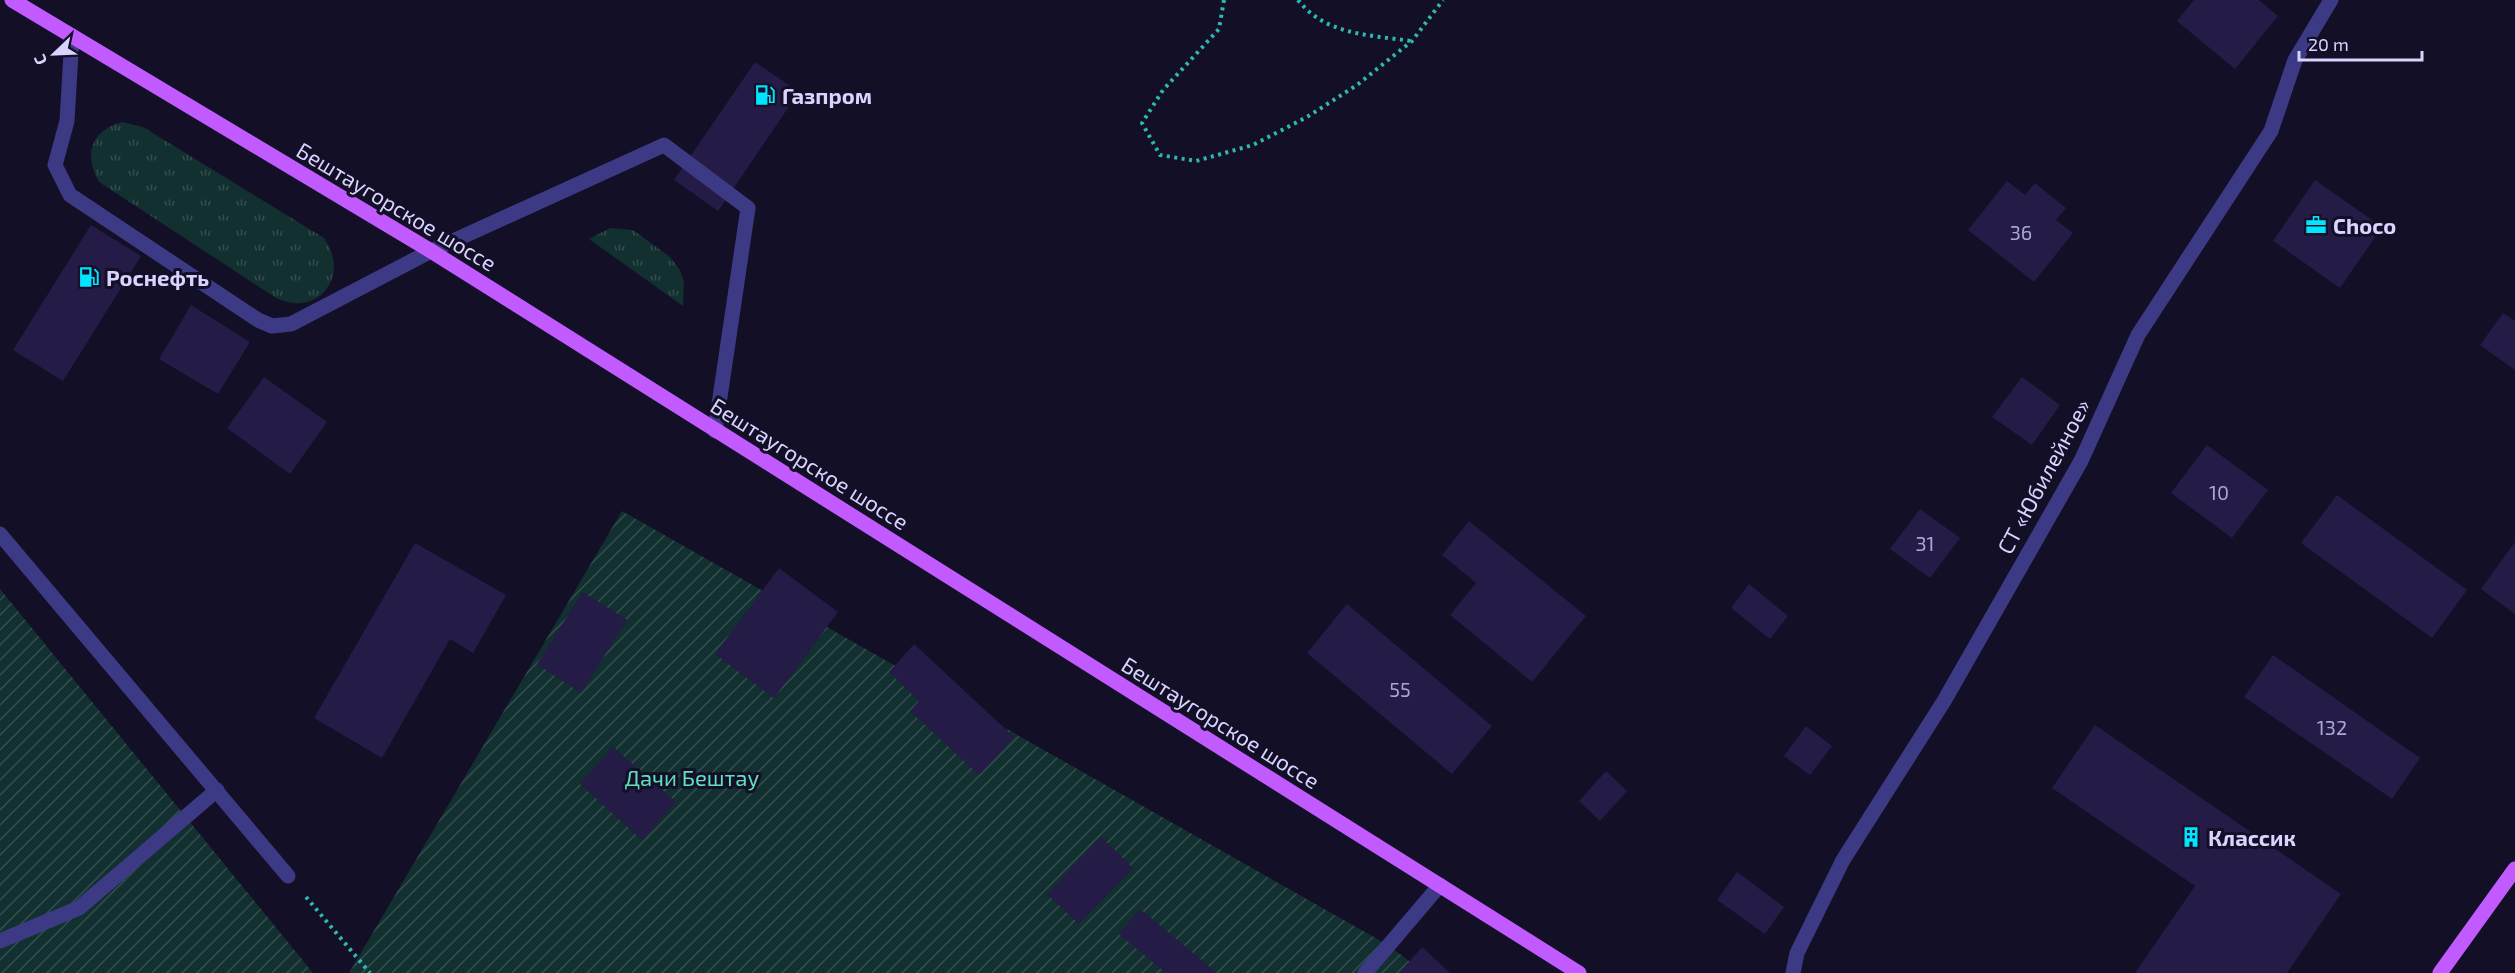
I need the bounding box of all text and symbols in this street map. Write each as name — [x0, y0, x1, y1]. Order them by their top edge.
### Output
north arrow — [24, 24, 84, 84]
scale bar — [2299, 24, 2422, 62]
text: 20 m — [2308, 33, 2349, 55]
text: С — [29, 52, 50, 68]
place label: Газпром — [782, 82, 872, 108]
fuel station icon: Газпром — [753, 83, 777, 107]
street label: Бештаугорское шоссе — [292, 136, 501, 277]
place label: Choco — [2333, 212, 2396, 238]
office icon: Choco — [2304, 213, 2328, 237]
house number: 36 — [2010, 220, 2032, 244]
place label: Роснефть — [106, 264, 209, 290]
fuel station icon: Роснефть — [77, 265, 101, 289]
street label: Бештаугорское шоссе — [706, 392, 914, 535]
street label: СТ «Юбилейное» — [1991, 394, 2095, 558]
house number: 10 — [2209, 480, 2229, 504]
house number: 31 — [1915, 531, 1935, 555]
street label: Бештаугорское шоссе — [1117, 651, 1325, 794]
house number: 55 — [1389, 677, 1411, 701]
house number: 132 — [2317, 715, 2347, 739]
park label: Дачи Бештау — [625, 764, 759, 791]
place label: Классик — [2208, 824, 2296, 850]
building icon: Классик — [2179, 825, 2203, 849]

